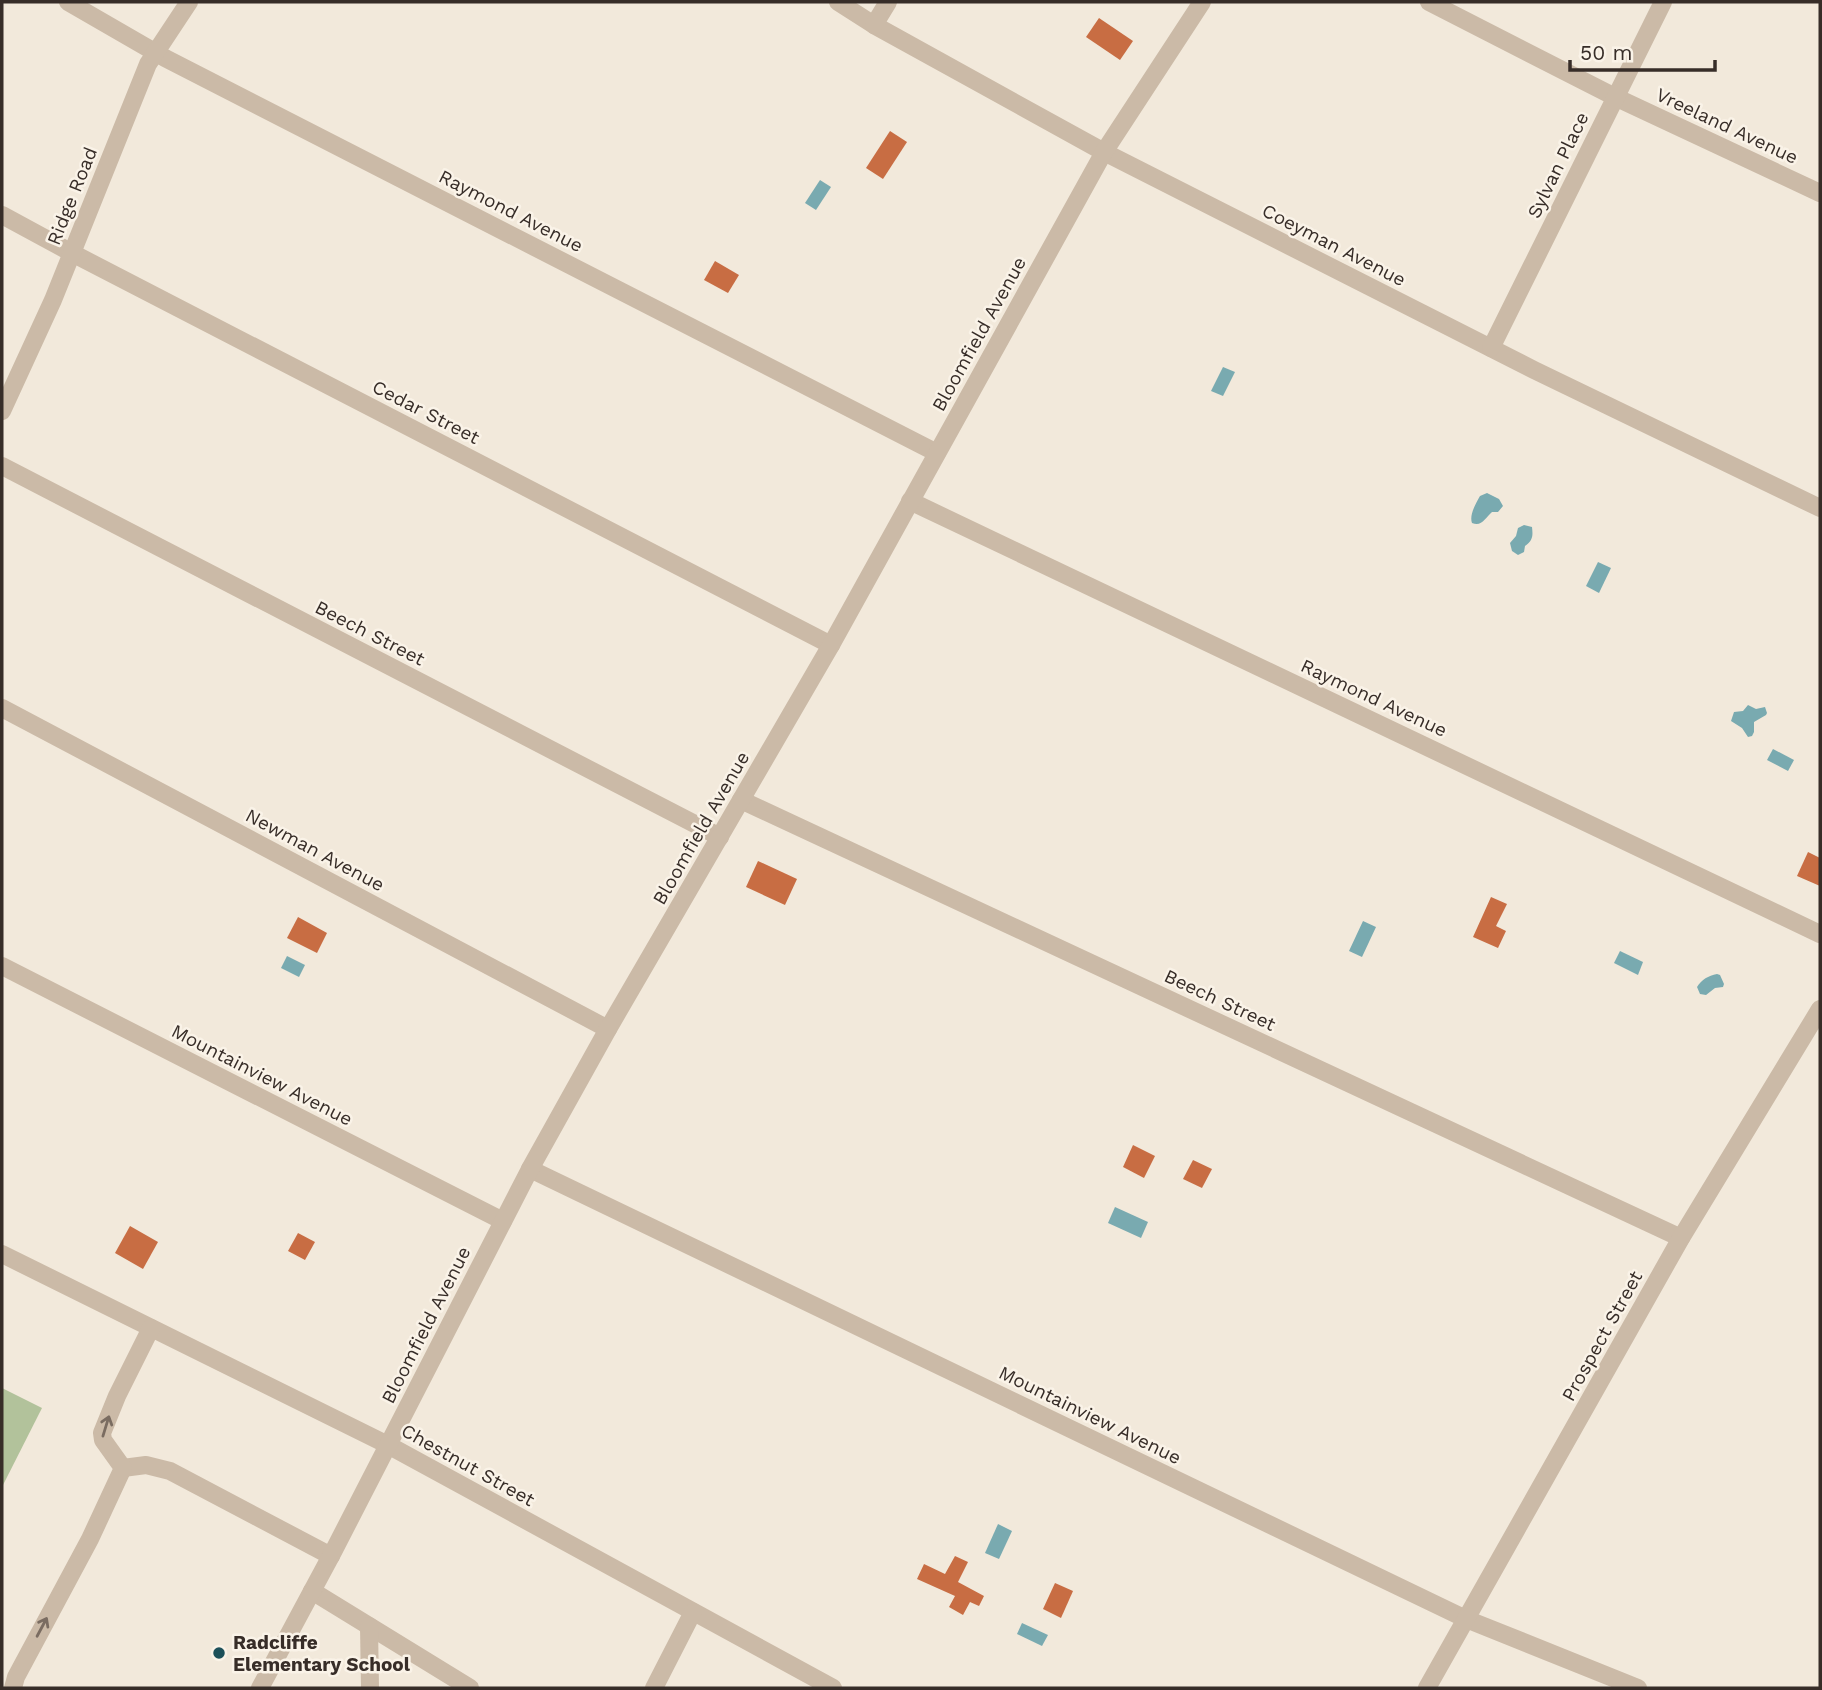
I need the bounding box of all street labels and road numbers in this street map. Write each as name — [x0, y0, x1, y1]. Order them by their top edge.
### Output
street label: Vreeland Avenue — [1652, 83, 1802, 169]
street label: Sylvan Place — [1522, 108, 1594, 222]
street label: Ridge Road — [42, 144, 102, 248]
street label: Raymond Avenue — [435, 165, 587, 257]
street label: Coeyman Avenue — [1258, 199, 1410, 291]
street label: Bloomfield Avenue — [927, 253, 1031, 415]
street label: Cedar Street — [368, 375, 484, 449]
street label: Beech Street — [311, 595, 429, 671]
street label: Raymond Avenue — [1297, 654, 1451, 742]
street label: Bloomfield Avenue — [648, 747, 754, 909]
street label: Newman Avenue — [242, 804, 388, 896]
street label: Beech Street — [1161, 964, 1279, 1036]
street label: Mountainview Avenue — [168, 1019, 356, 1131]
street label: Bloomfield Avenue — [376, 1243, 476, 1407]
street label: Prospect Street — [1557, 1267, 1647, 1405]
street label: Mountainview Avenue — [995, 1361, 1185, 1469]
street label: Chestnut Street — [397, 1419, 539, 1511]

